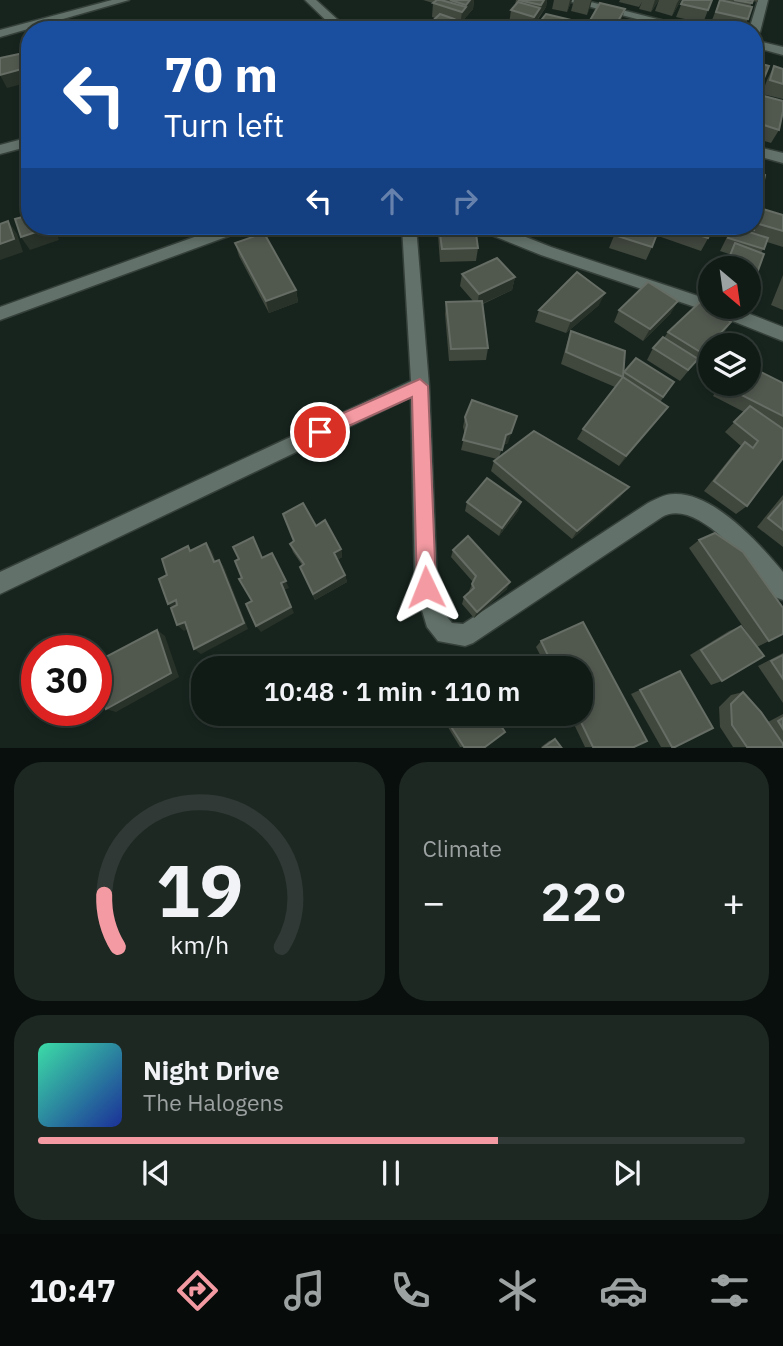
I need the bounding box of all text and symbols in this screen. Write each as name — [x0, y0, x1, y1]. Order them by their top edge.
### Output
text: 70 m — [164, 42, 278, 105]
icon: left — [49, 49, 140, 140]
text: Turn left — [164, 104, 284, 146]
icon: left — [300, 182, 338, 220]
icon: ahead — [373, 182, 411, 220]
icon: right — [446, 182, 484, 220]
north arrow — [698, 256, 761, 318]
map controls — [698, 256, 761, 396]
button: layers — [698, 333, 761, 396]
pin — [290, 402, 350, 462]
icon: arrive — [301, 413, 339, 451]
position arrow — [389, 550, 463, 624]
speed limit sign: 30 — [21, 635, 112, 726]
text: 10:48 · 1 min · 110 m — [264, 674, 520, 708]
text: Climate — [423, 833, 502, 863]
text: 19 — [156, 843, 243, 938]
text: 22° — [540, 868, 627, 935]
text: − — [423, 877, 445, 926]
text: + — [722, 877, 745, 926]
text: km/h — [170, 928, 229, 961]
text: Night Drive — [143, 1053, 280, 1087]
text: The Halogens — [143, 1087, 284, 1117]
icon: previous — [137, 1154, 175, 1192]
icon: pause — [372, 1154, 410, 1192]
icon: next — [608, 1154, 646, 1192]
icon: directions — [173, 1266, 222, 1315]
icon: music — [280, 1266, 329, 1315]
icon: phone — [386, 1266, 435, 1315]
icon: climate — [493, 1266, 542, 1315]
icon: car — [599, 1266, 648, 1315]
icon: filters — [705, 1266, 754, 1315]
text: 10:47 — [29, 1269, 116, 1311]

